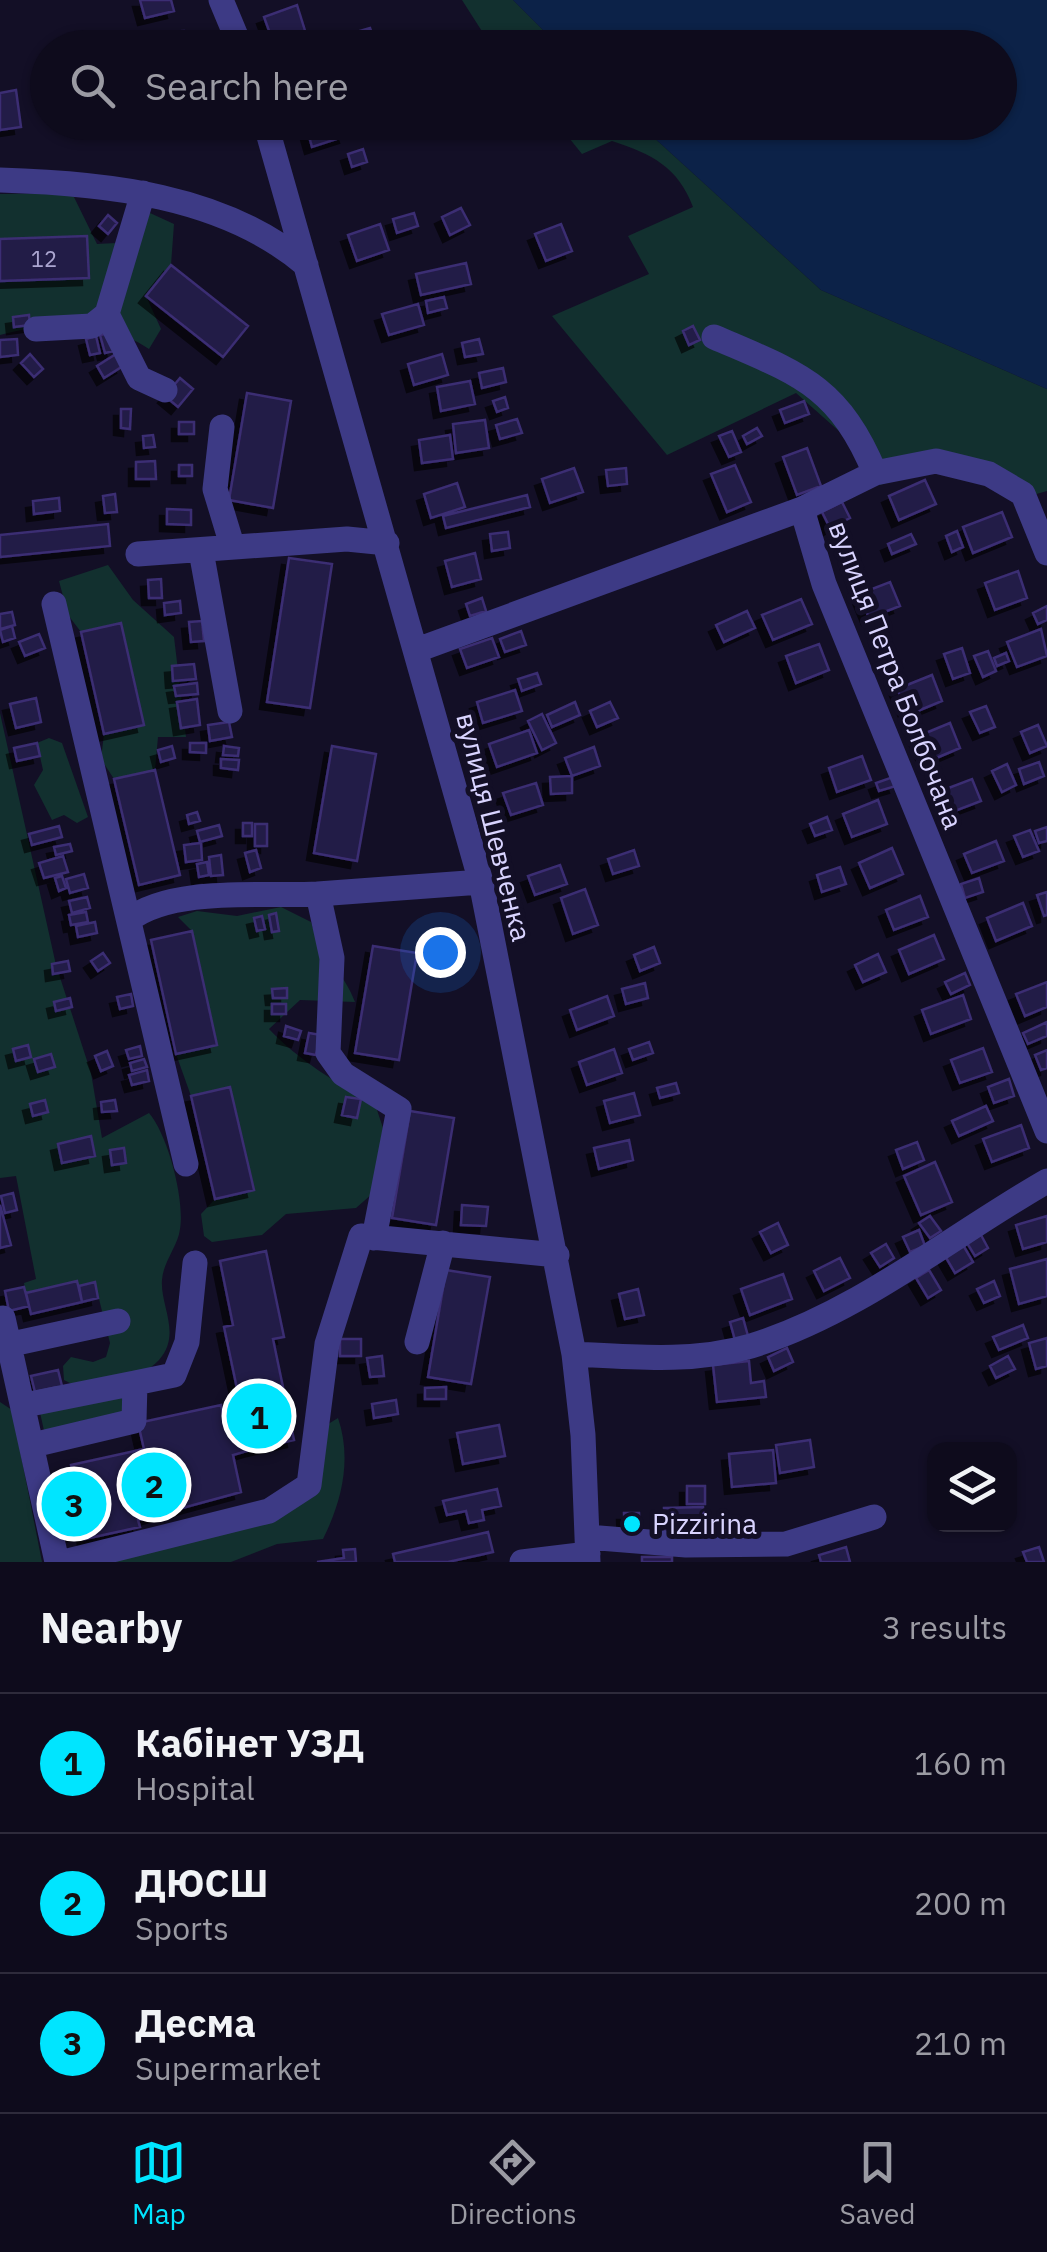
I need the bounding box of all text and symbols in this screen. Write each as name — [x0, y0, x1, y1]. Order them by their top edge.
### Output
search box — [30, 30, 1017, 140]
icon: search — [65, 58, 120, 113]
text: Search here — [145, 61, 349, 110]
house number: 12 — [31, 244, 57, 273]
street label: вулиця Петра Болбочана — [821, 515, 972, 834]
street label: вулиця Шевченка — [448, 709, 541, 945]
your location — [415, 927, 466, 978]
pin: 1 — [226, 1378, 292, 1454]
map controls — [927, 1442, 1017, 1532]
button: layers — [927, 1442, 1017, 1532]
pin: 2 — [122, 1448, 186, 1522]
pin: 3 — [42, 1466, 106, 1542]
place label: Pizzirina — [652, 1505, 757, 1542]
marker: Pizzirina — [621, 1513, 643, 1535]
text: Nearby — [40, 1600, 182, 1655]
text: 3 results — [882, 1606, 1007, 1648]
text: Кабінет УЗД — [135, 1718, 364, 1767]
text: 1 — [63, 1742, 82, 1784]
text: 160 m — [914, 1742, 1007, 1784]
text: Hospital — [135, 1767, 255, 1809]
text: ДЮСШ — [135, 1858, 268, 1907]
text: 2 — [63, 1882, 82, 1924]
text: 200 m — [914, 1882, 1007, 1924]
text: Sports — [135, 1907, 229, 1949]
text: Десма — [135, 1998, 256, 2047]
text: 3 — [63, 2022, 82, 2064]
text: 210 m — [914, 2022, 1007, 2064]
text: Supermarket — [135, 2047, 322, 2089]
tab: Map — [131, 2135, 186, 2232]
tab: Directions — [449, 2135, 577, 2232]
tab: Saved — [839, 2135, 916, 2232]

